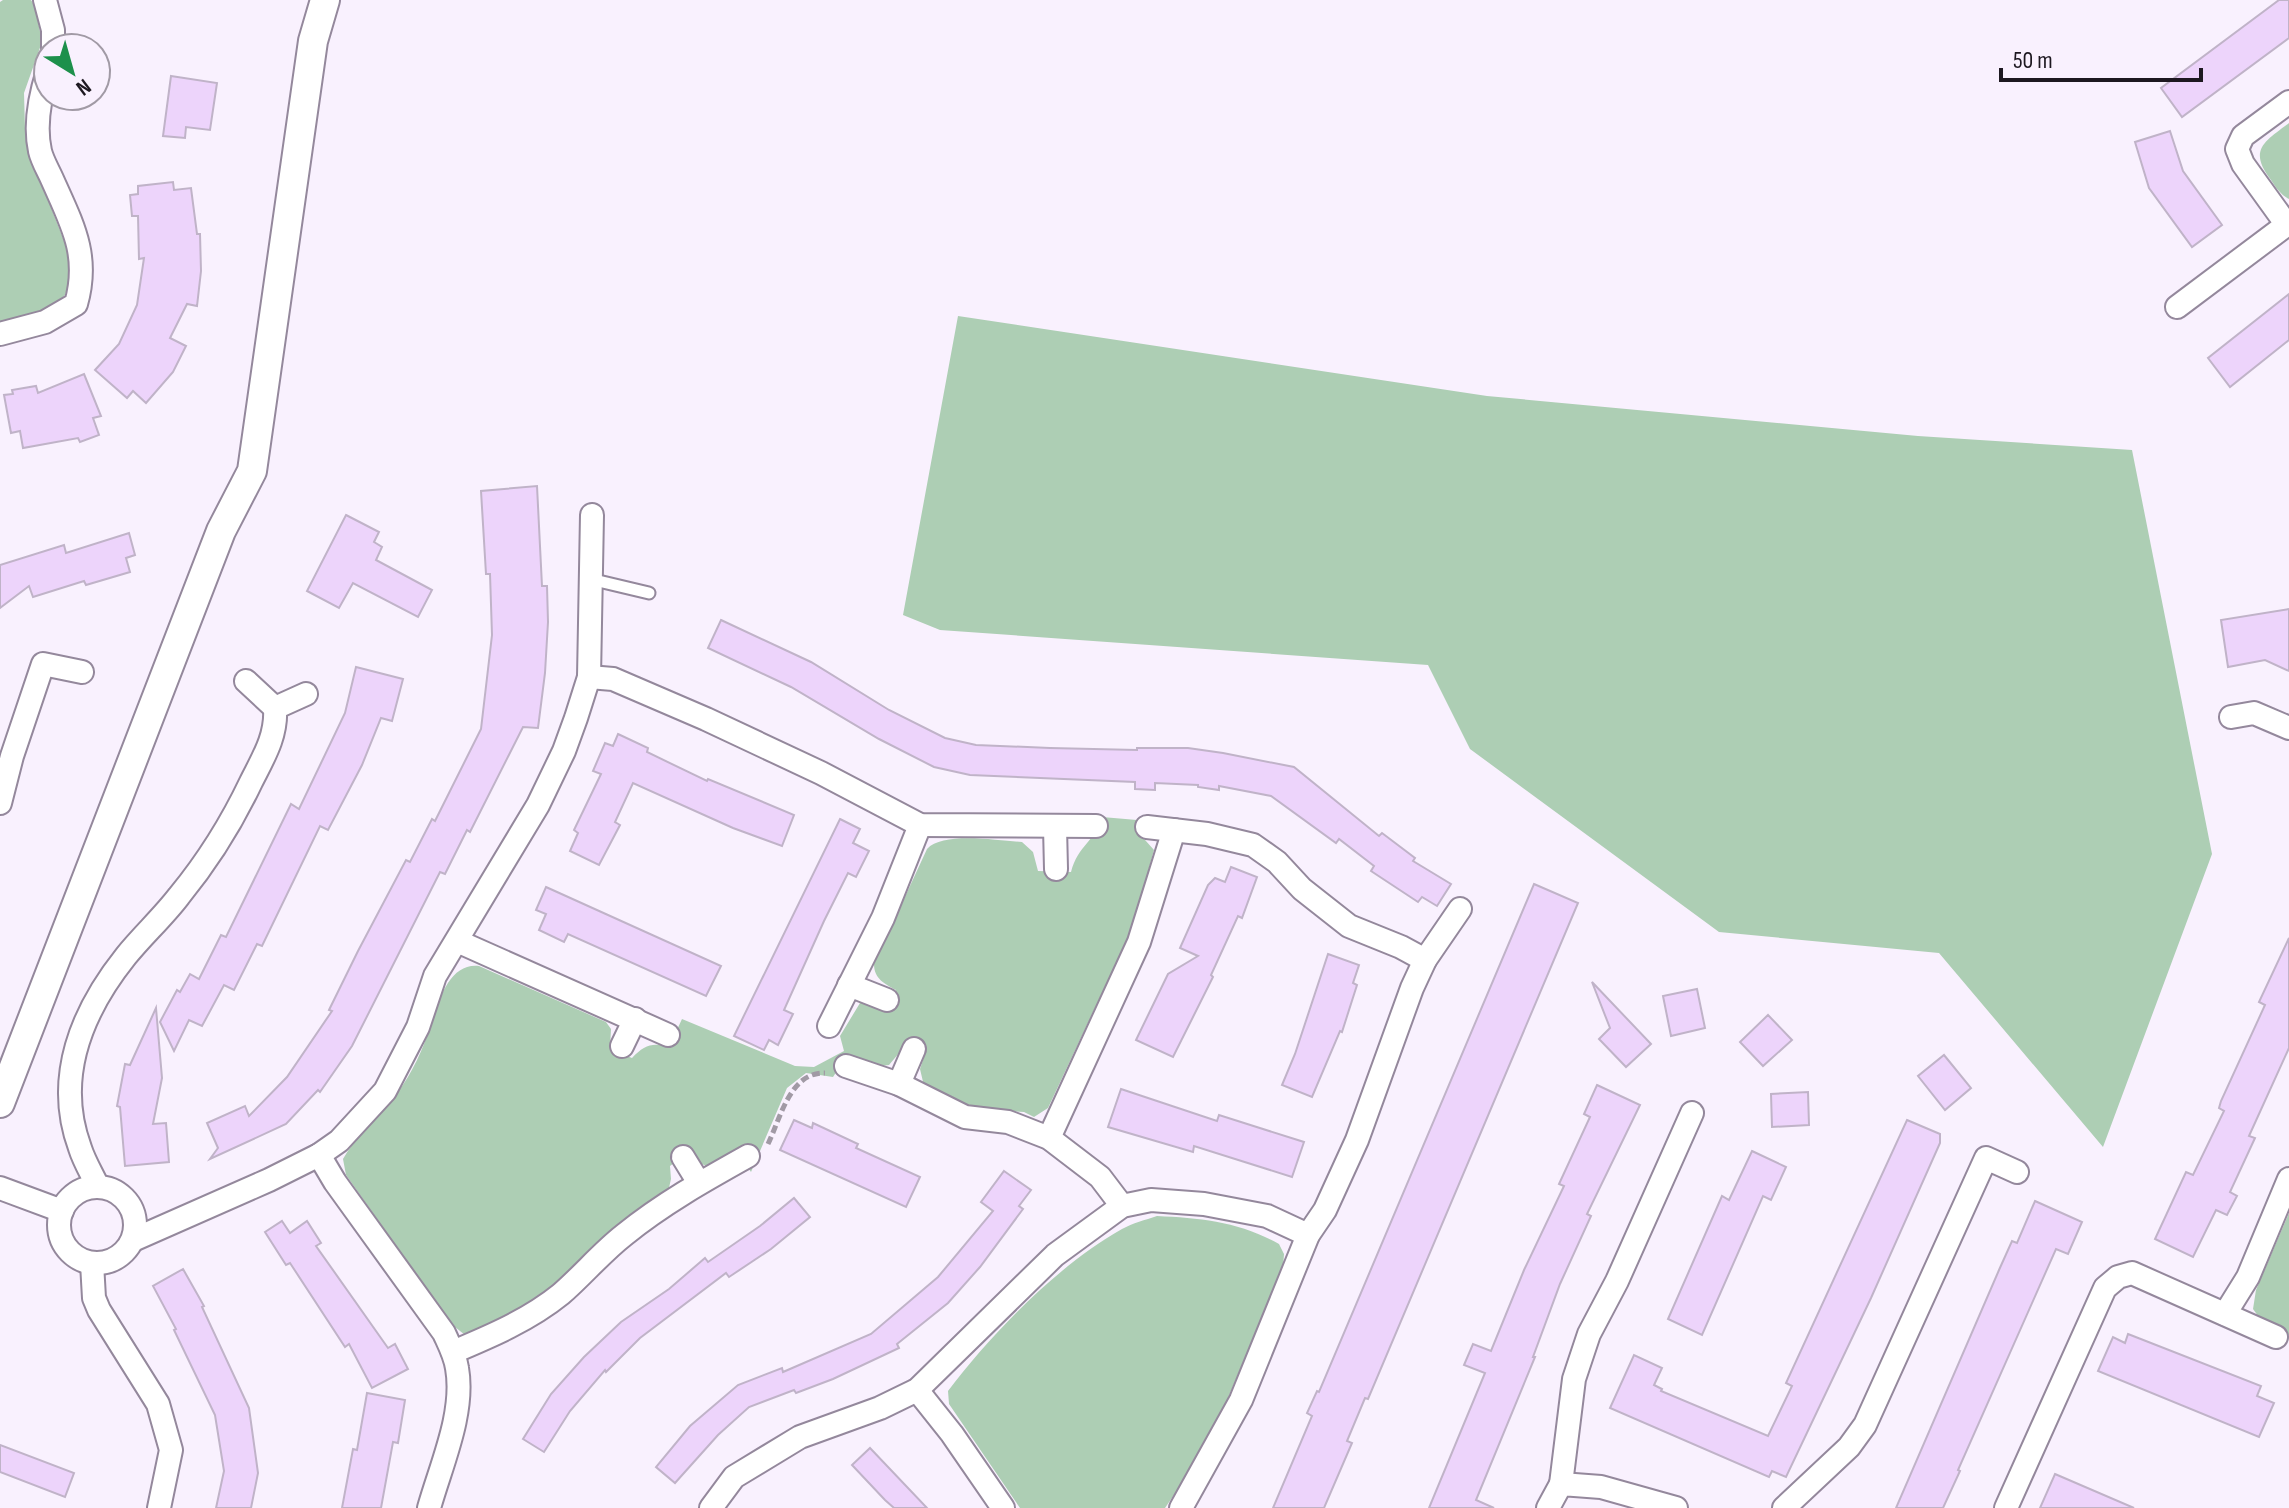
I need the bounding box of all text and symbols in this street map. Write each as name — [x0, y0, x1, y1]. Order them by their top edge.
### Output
north arrow — [32, 32, 112, 112]
scale bar — [2001, 32, 2201, 82]
text: 50 m — [2013, 46, 2053, 75]
text: N — [70, 72, 96, 101]

